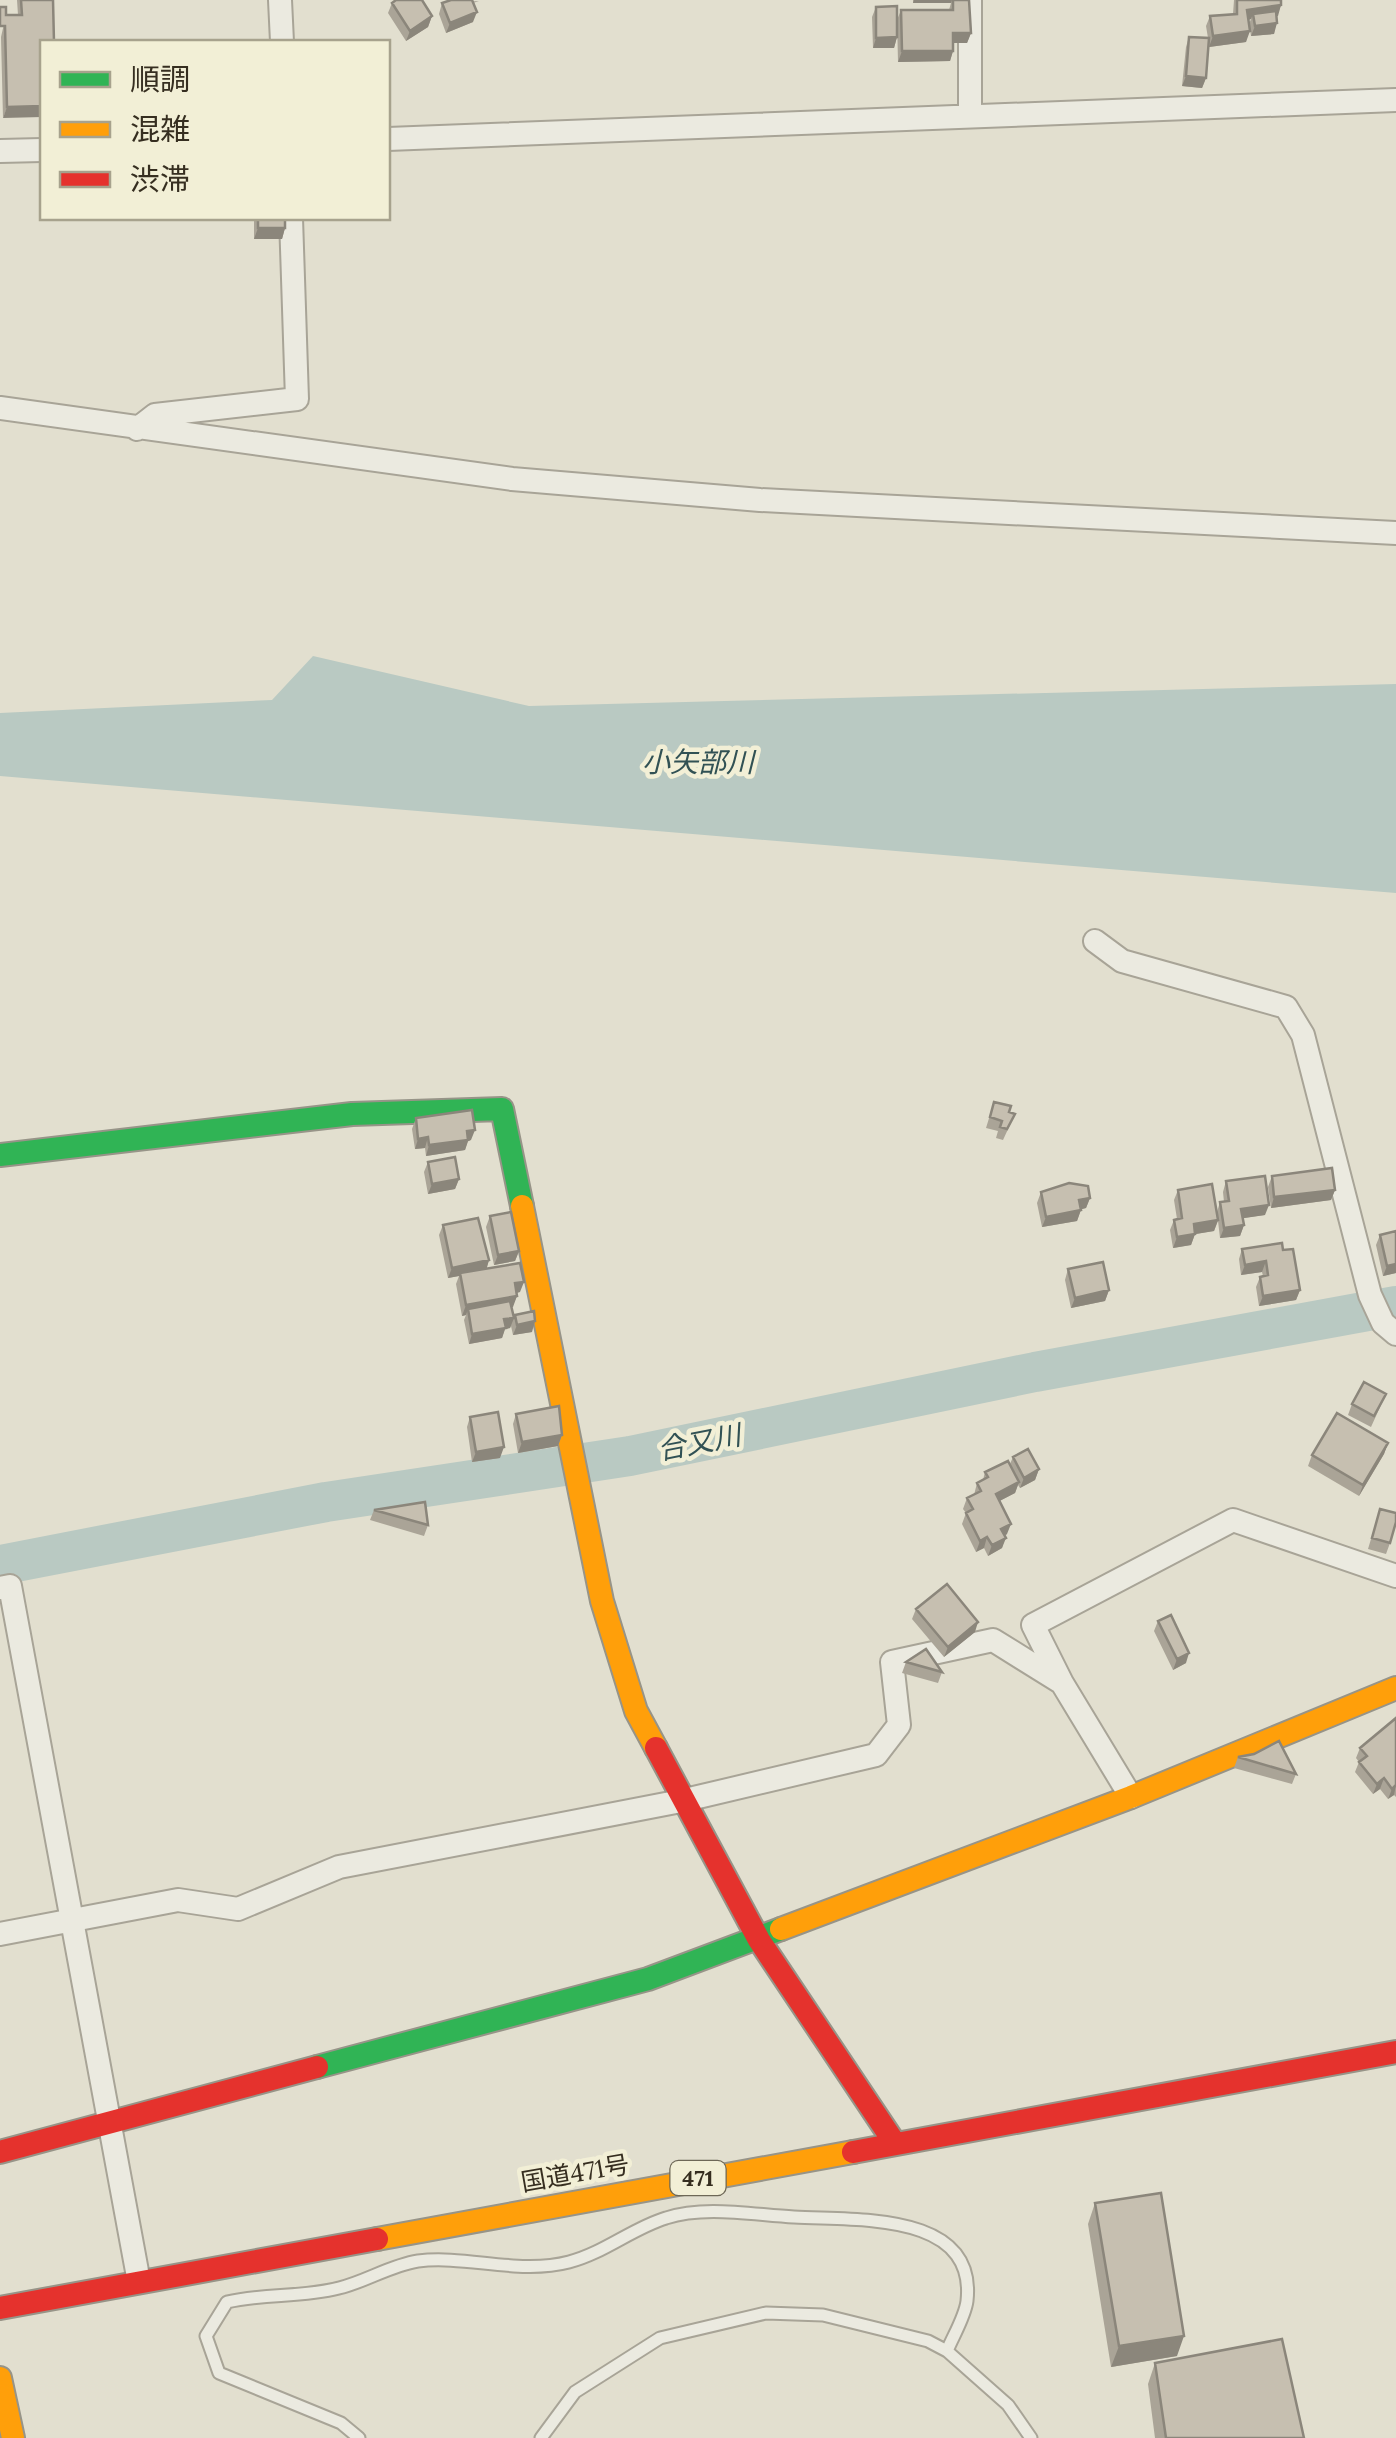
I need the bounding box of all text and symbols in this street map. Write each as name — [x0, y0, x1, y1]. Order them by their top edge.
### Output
legend — [40, 40, 390, 220]
text: 順調 — [130, 60, 190, 98]
text: 混雑 — [130, 110, 190, 148]
text: 渋滞 — [130, 160, 190, 198]
water label: 小矢部川 — [642, 744, 757, 780]
water label: 合又川 — [654, 1416, 747, 1468]
street label: 国道471号 — [518, 2148, 632, 2198]
road number: 471 — [670, 2161, 726, 2195]

